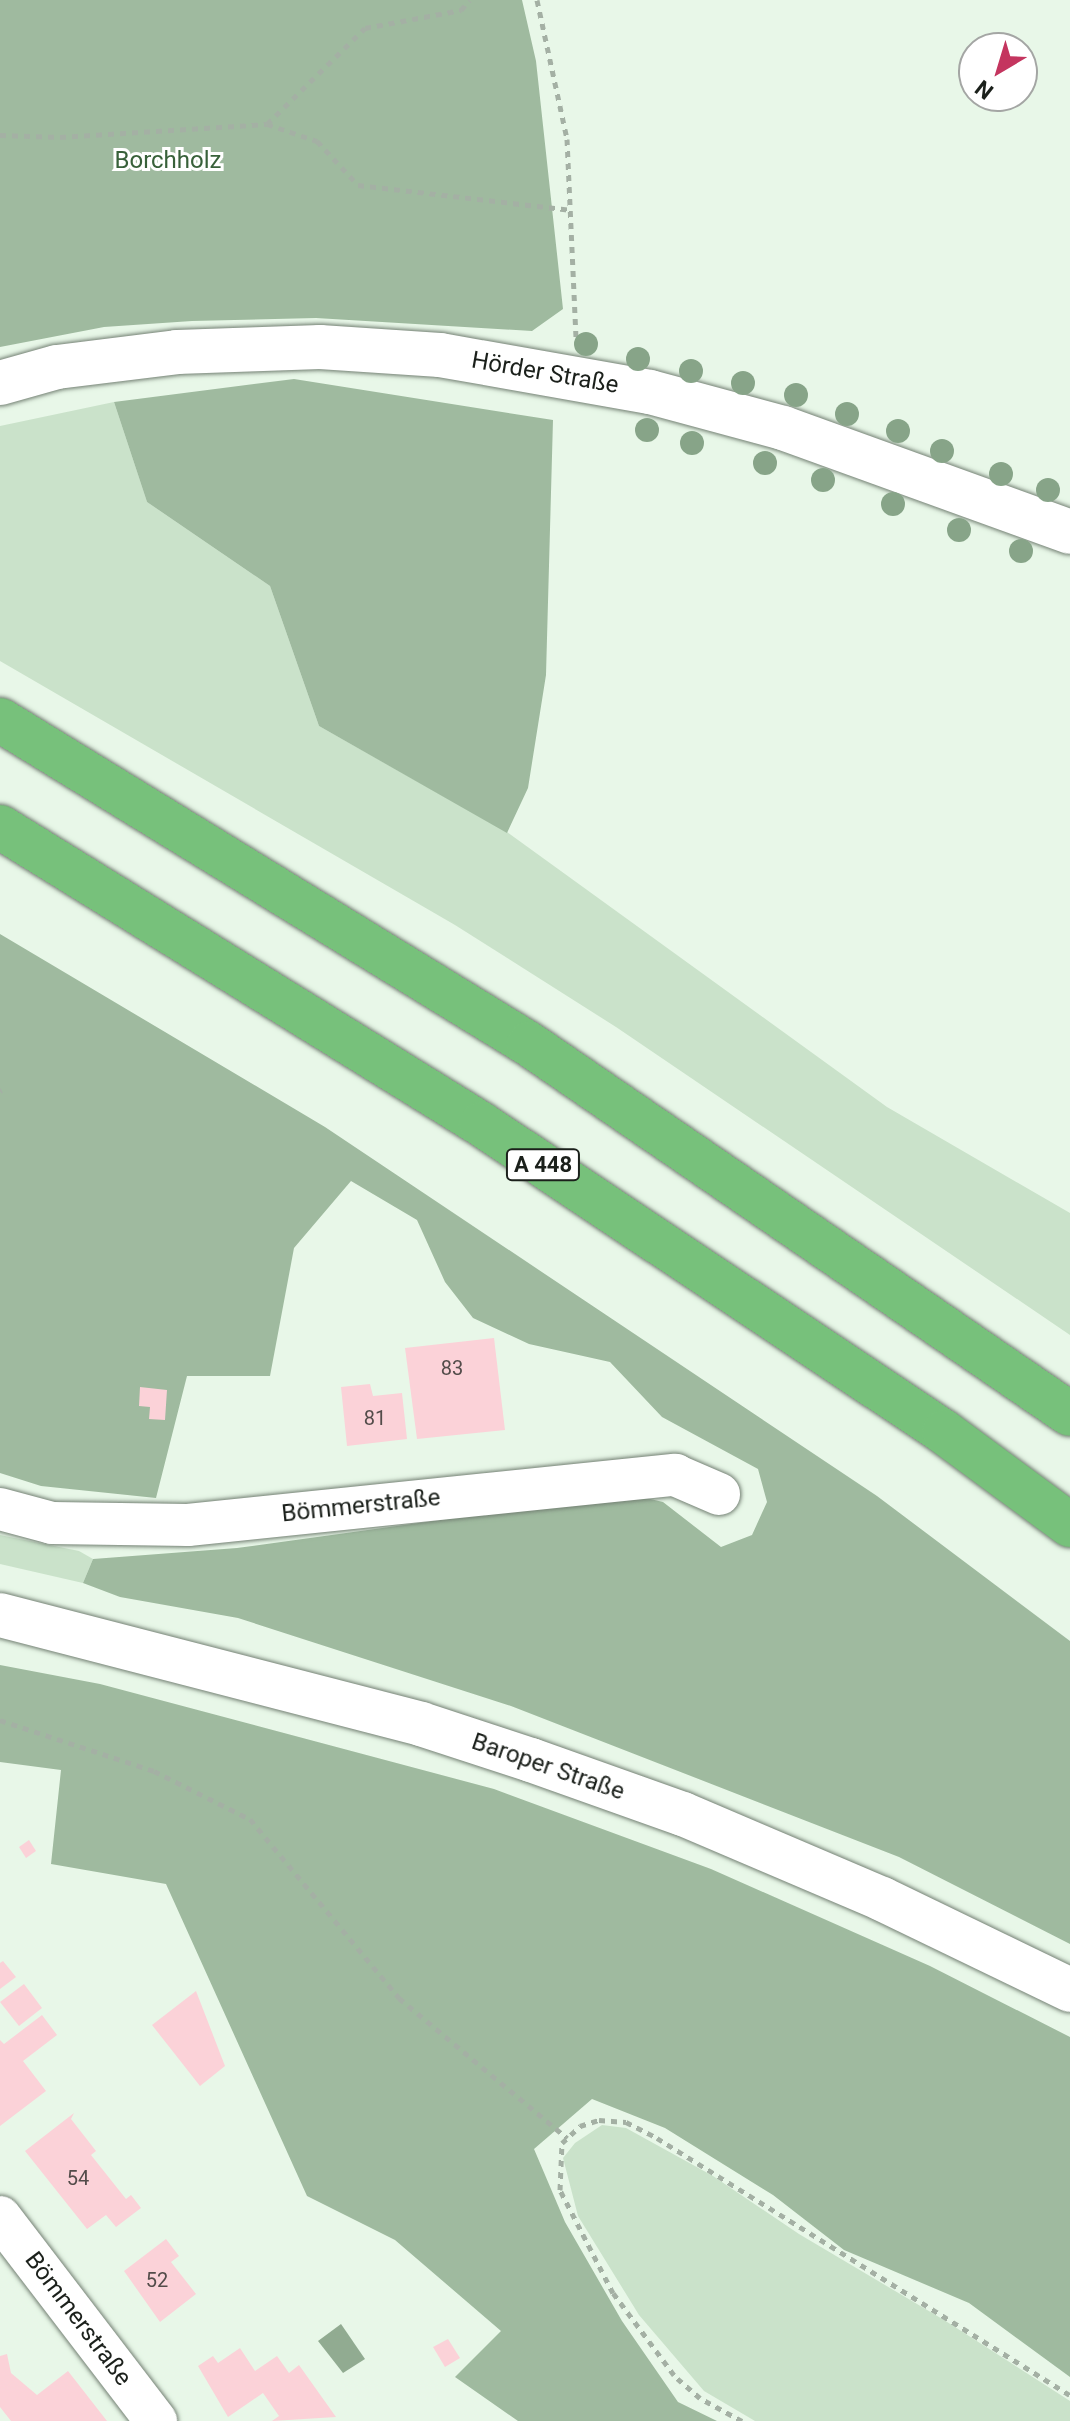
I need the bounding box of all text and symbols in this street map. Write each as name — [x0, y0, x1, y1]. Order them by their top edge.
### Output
north arrow — [958, 32, 1038, 112]
text: N — [970, 75, 998, 104]
park label: Borchholz — [115, 147, 221, 175]
street label: Hörder Straße — [469, 346, 621, 400]
road number: A 448 — [505, 1147, 581, 1183]
house number: 83 — [441, 1356, 463, 1380]
house number: 81 — [364, 1406, 386, 1430]
street label: Bömmerstraße — [280, 1483, 442, 1529]
street label: Baroper Straße — [468, 1727, 628, 1807]
house number: 54 — [67, 2166, 89, 2190]
street label: Bömmerstraße — [18, 2247, 138, 2391]
house number: 52 — [146, 2268, 168, 2292]

